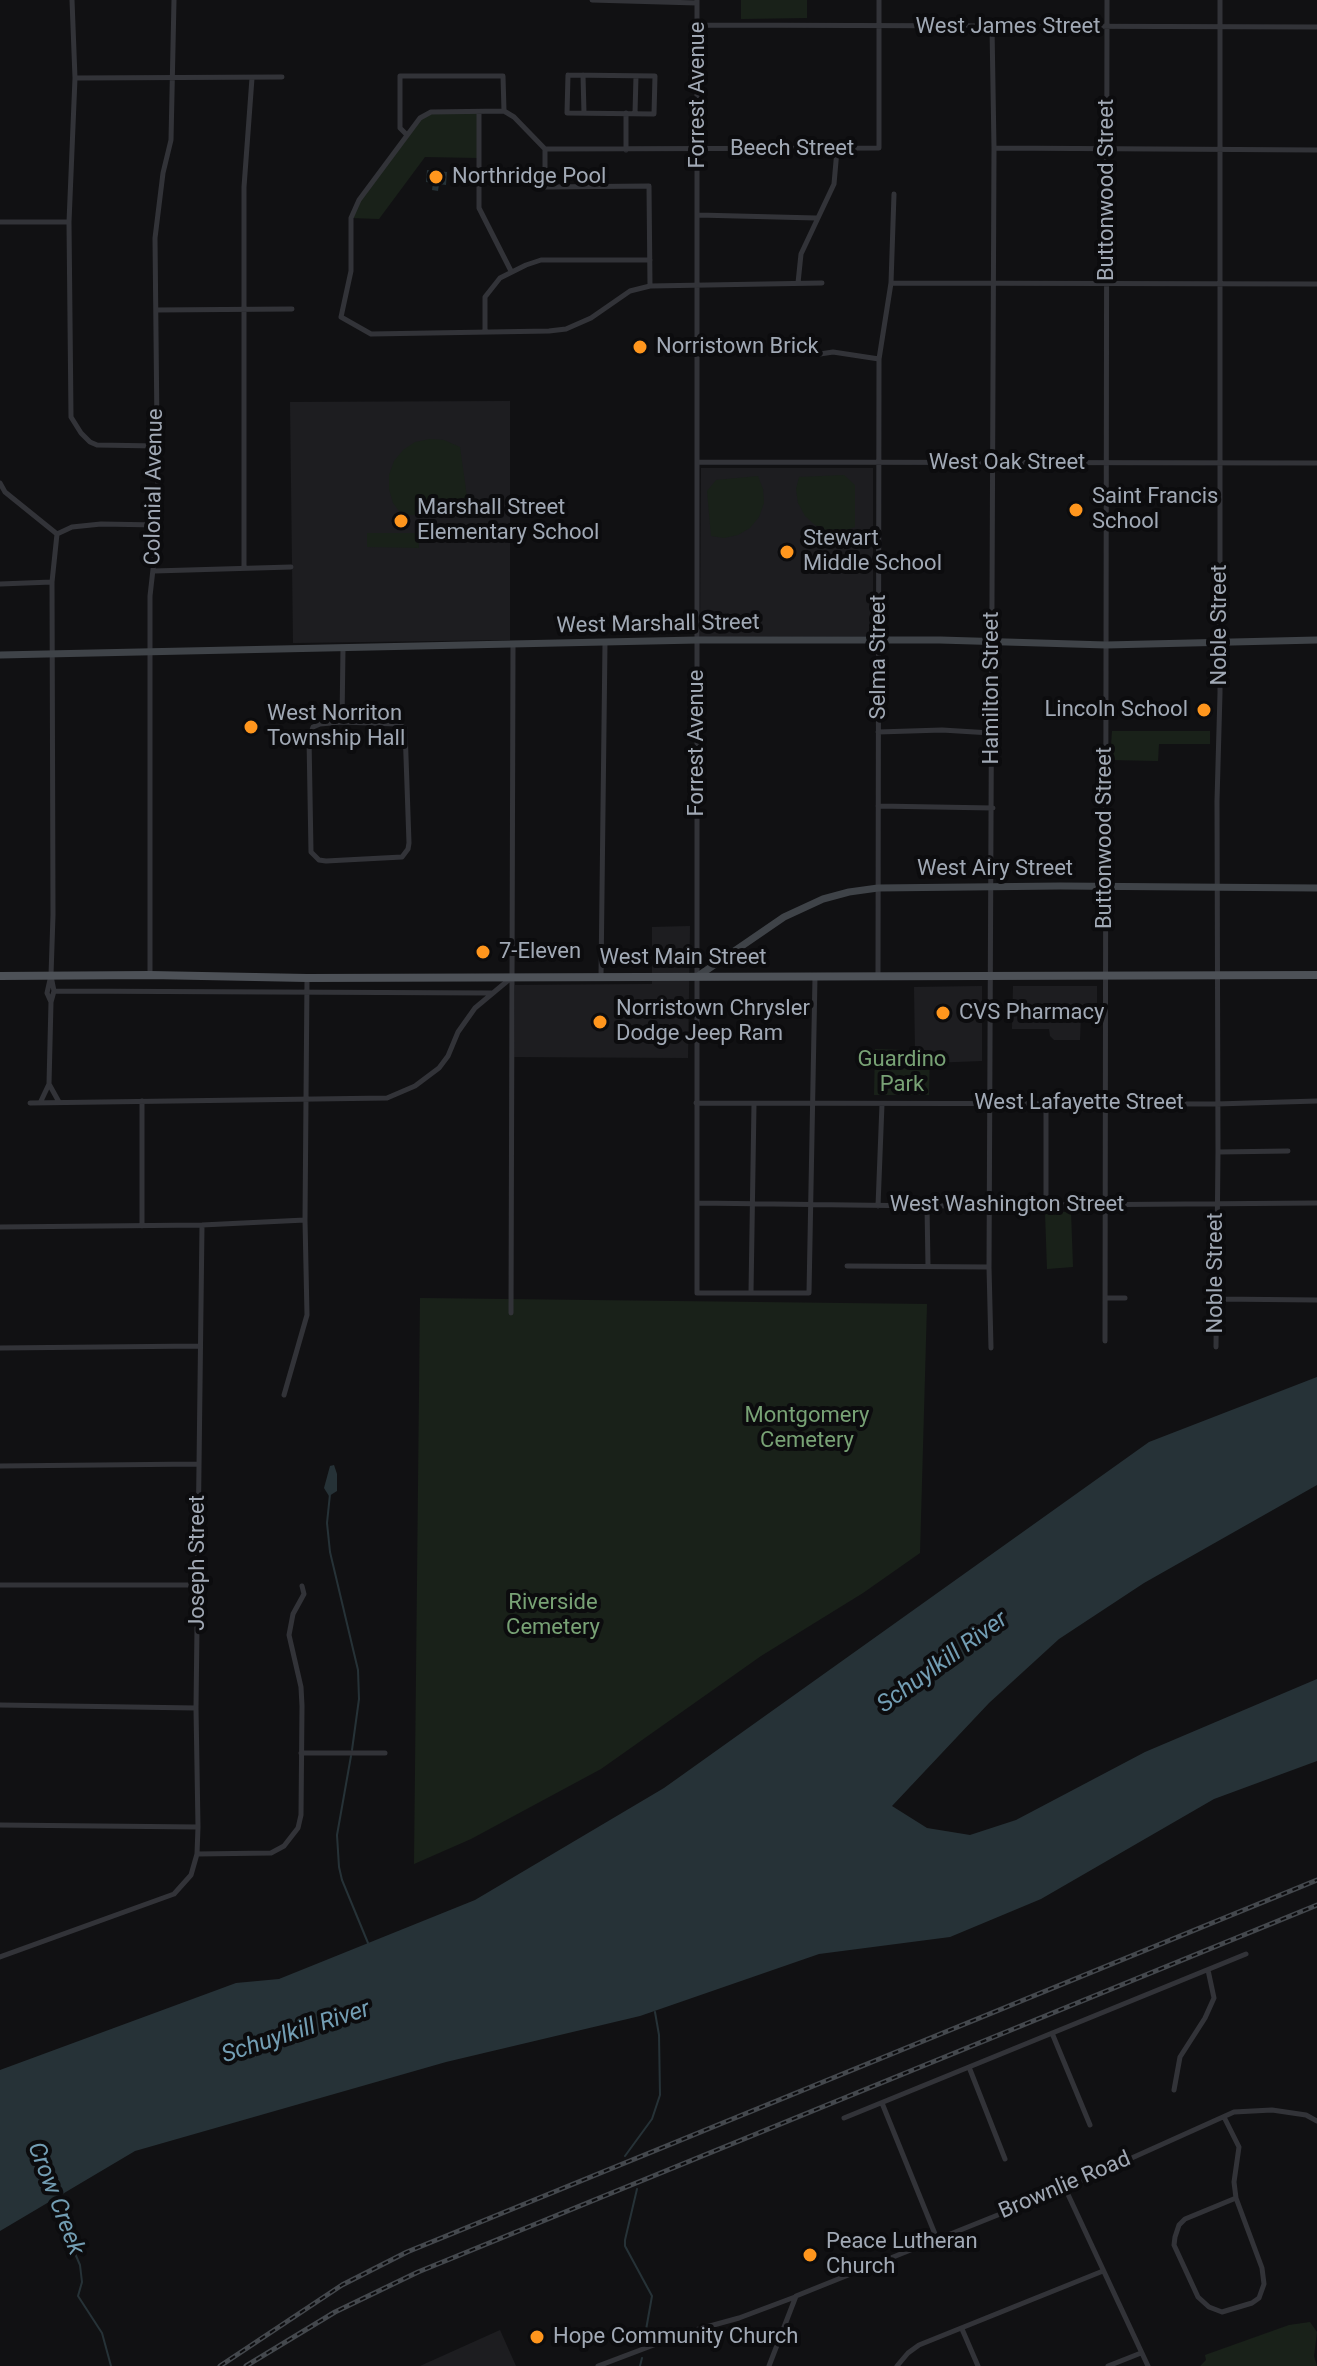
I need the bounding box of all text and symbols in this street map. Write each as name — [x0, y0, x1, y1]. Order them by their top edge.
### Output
street label: West James Street — [916, 14, 1100, 40]
street label: Forrest Avenue — [685, 22, 711, 168]
street label: Buttonwood Street — [1094, 99, 1120, 281]
street label: Beech Street — [730, 136, 854, 162]
place label: Northridge Pool — [452, 164, 606, 190]
marker: Northridge Pool — [427, 168, 445, 186]
place label: Norristown Brick — [656, 334, 819, 360]
marker: Norristown Brick — [631, 338, 649, 356]
street label: Colonial Avenue — [140, 408, 170, 566]
street label: West Oak Street — [929, 450, 1085, 476]
place label: Saint Francis School — [1092, 484, 1218, 536]
place label: Marshall Street Elementary School — [417, 495, 599, 546]
marker: Saint Francis School — [1067, 501, 1085, 519]
marker: Marshall Street Elementary School — [392, 512, 410, 530]
place label: Stewart Middle School — [803, 526, 942, 578]
marker: Stewart Middle School — [778, 543, 796, 561]
street label: Noble Street — [1207, 564, 1233, 686]
street label: Selma Street — [866, 595, 892, 719]
street label: West Marshall Street — [556, 610, 760, 640]
street label: Hamilton Street — [979, 612, 1005, 764]
street label: Forrest Avenue — [684, 670, 710, 816]
place label: Lincoln School — [1044, 697, 1188, 723]
place label: West Norriton Township Hall — [267, 701, 405, 752]
marker: Lincoln School — [1195, 701, 1213, 719]
marker: West Norriton Township Hall — [242, 718, 260, 736]
street label: Buttonwood Street — [1092, 747, 1118, 929]
street label: West Airy Street — [917, 856, 1073, 882]
place label: 7-Eleven — [499, 939, 581, 965]
marker: 7-Eleven — [474, 943, 492, 961]
street label: West Main Street — [599, 945, 767, 971]
place label: Norristown Chrysler Dodge Jeep Ram — [616, 996, 810, 1048]
place label: CVS Pharmacy — [959, 1000, 1104, 1026]
marker: CVS Pharmacy — [934, 1004, 952, 1022]
marker: Norristown Chrysler Dodge Jeep Ram — [591, 1013, 609, 1031]
park label: Guardino Park — [858, 1047, 946, 1098]
street label: West Lafayette Street — [974, 1090, 1184, 1116]
street label: West Washington Street — [890, 1192, 1124, 1218]
street label: Noble Street — [1203, 1212, 1229, 1334]
park label: Montgomery Cemetery — [744, 1403, 870, 1454]
street label: Joseph Street — [185, 1495, 211, 1631]
park label: Riverside Cemetery — [506, 1590, 600, 1642]
water label: Schuylkill River — [872, 1606, 1014, 1720]
water label: Schuylkill River — [218, 1995, 374, 2071]
water label: Crow Creek — [20, 2138, 90, 2260]
street label: Brownlie Road — [995, 2146, 1135, 2226]
place label: Peace Lutheran Church — [826, 2229, 978, 2280]
marker: Peace Lutheran Church — [801, 2246, 819, 2264]
place label: Hope Community Church — [553, 2324, 798, 2350]
marker: Hope Community Church — [528, 2328, 546, 2346]

